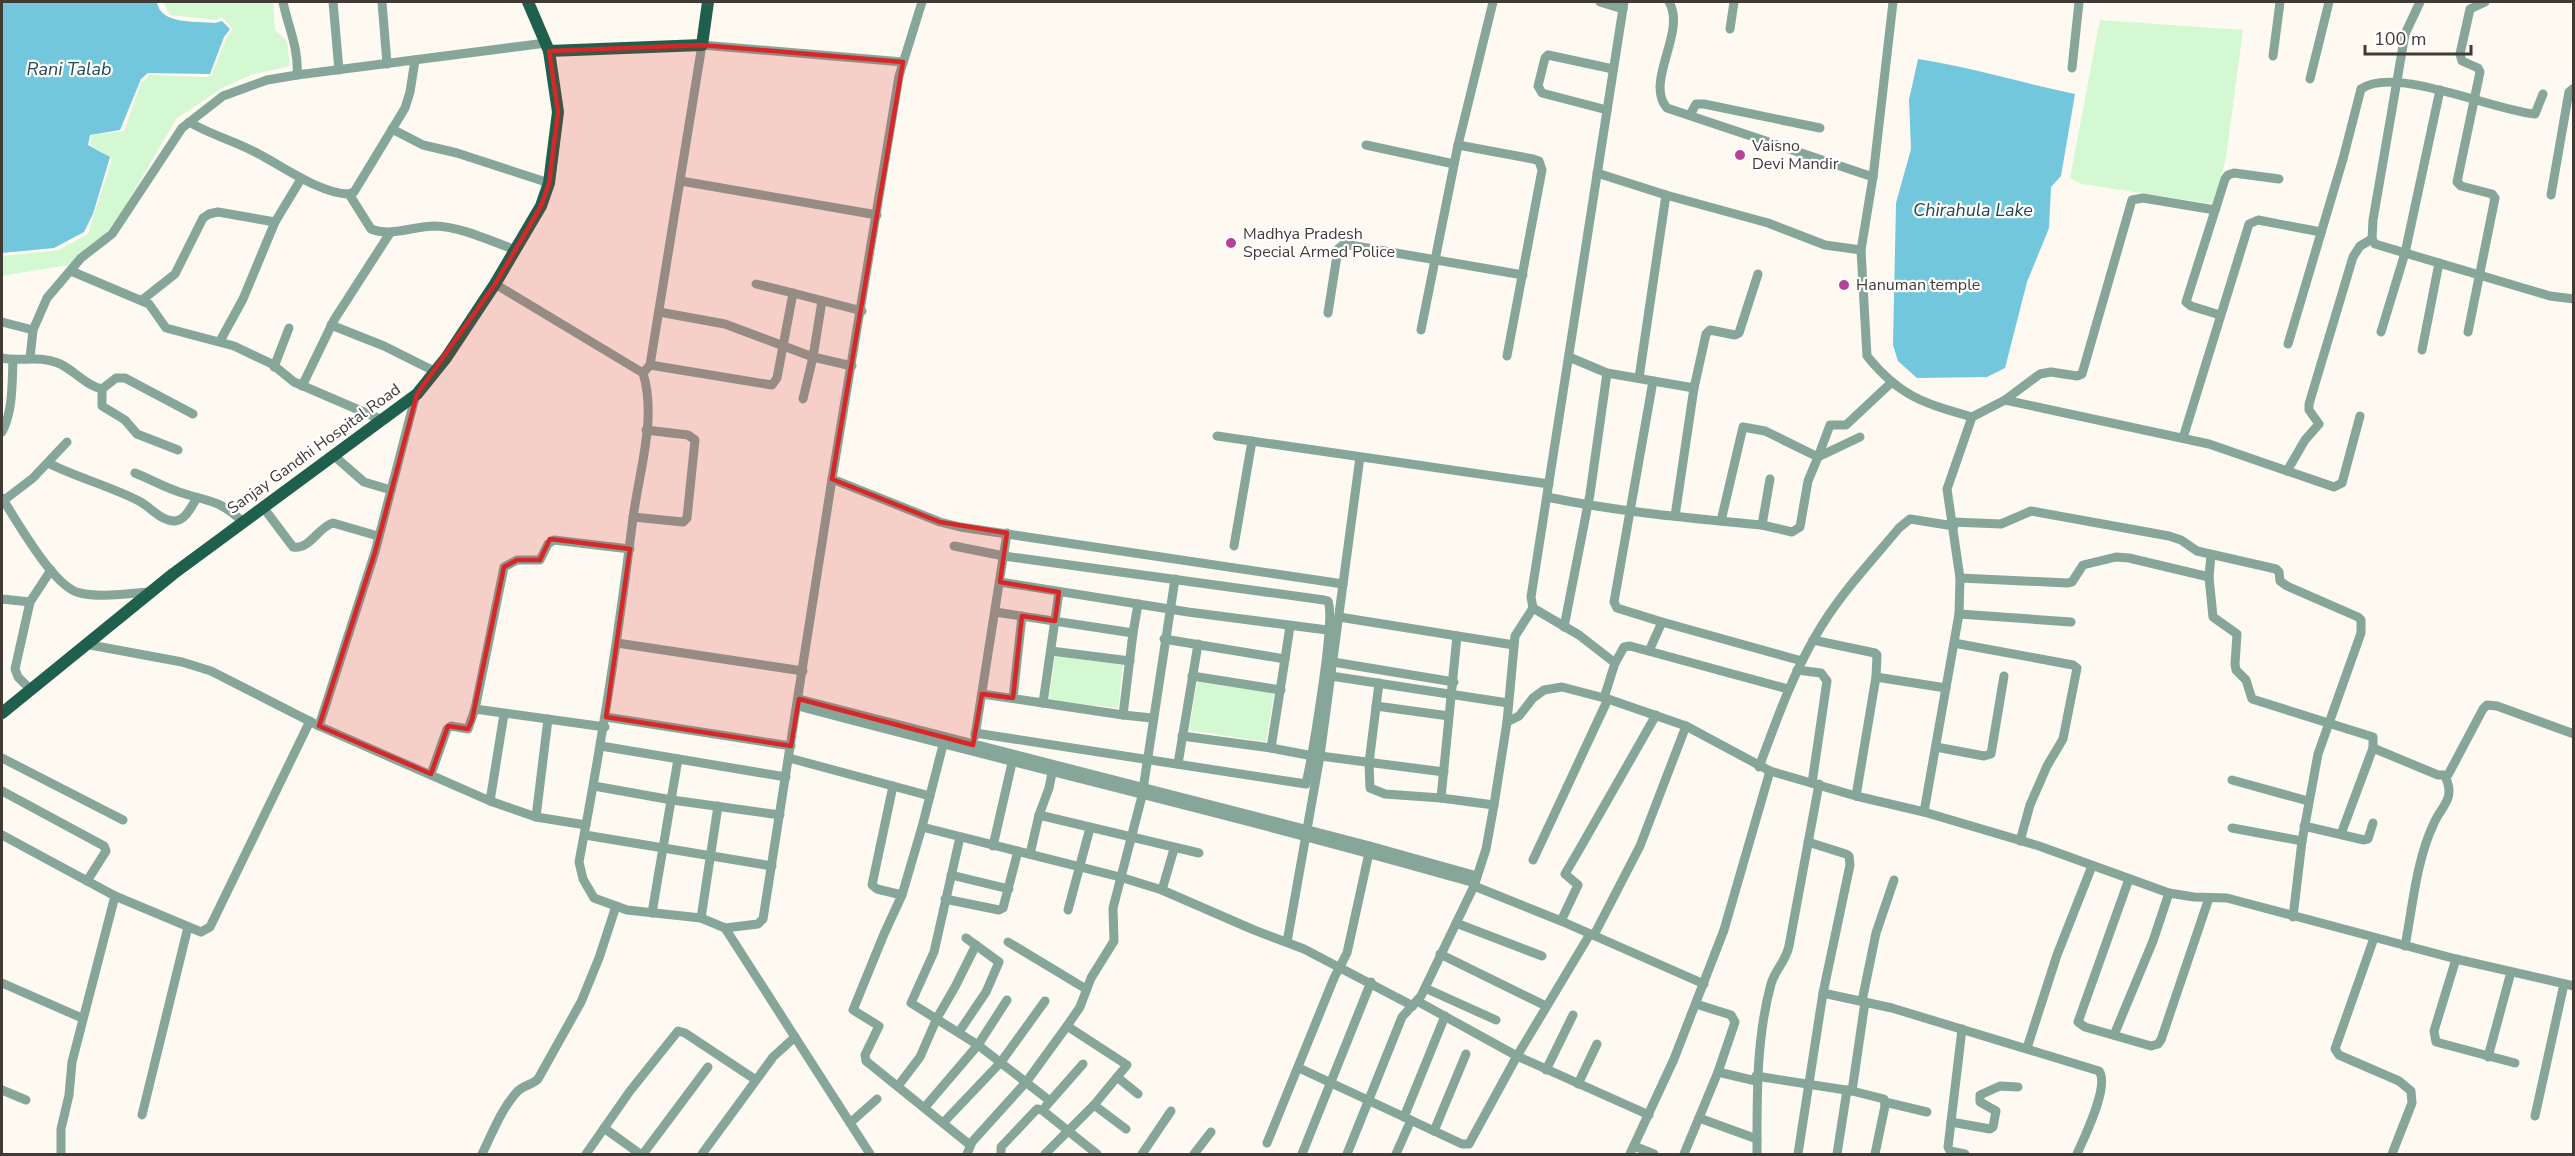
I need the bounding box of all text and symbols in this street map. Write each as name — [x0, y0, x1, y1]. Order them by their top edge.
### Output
scale bar — [2365, 18, 2472, 56]
text: 100 m — [2374, 27, 2426, 51]
water label: Rani Talab — [27, 57, 111, 81]
place label: Vaisno Devi Mandir — [1751, 135, 1839, 175]
marker: Vaisno Devi Mandir — [1733, 148, 1747, 162]
water label: Chirahula Lake — [1913, 198, 2033, 222]
place label: Madhya Pradesh Special Armed Police — [1243, 223, 1395, 263]
marker: Madhya Pradesh Special Armed Police — [1224, 236, 1238, 250]
place label: Hanuman temple — [1856, 274, 1980, 296]
marker: Hanuman temple — [1837, 278, 1851, 292]
street label: Sanjay Gandhi Hospital Road — [223, 379, 405, 519]

